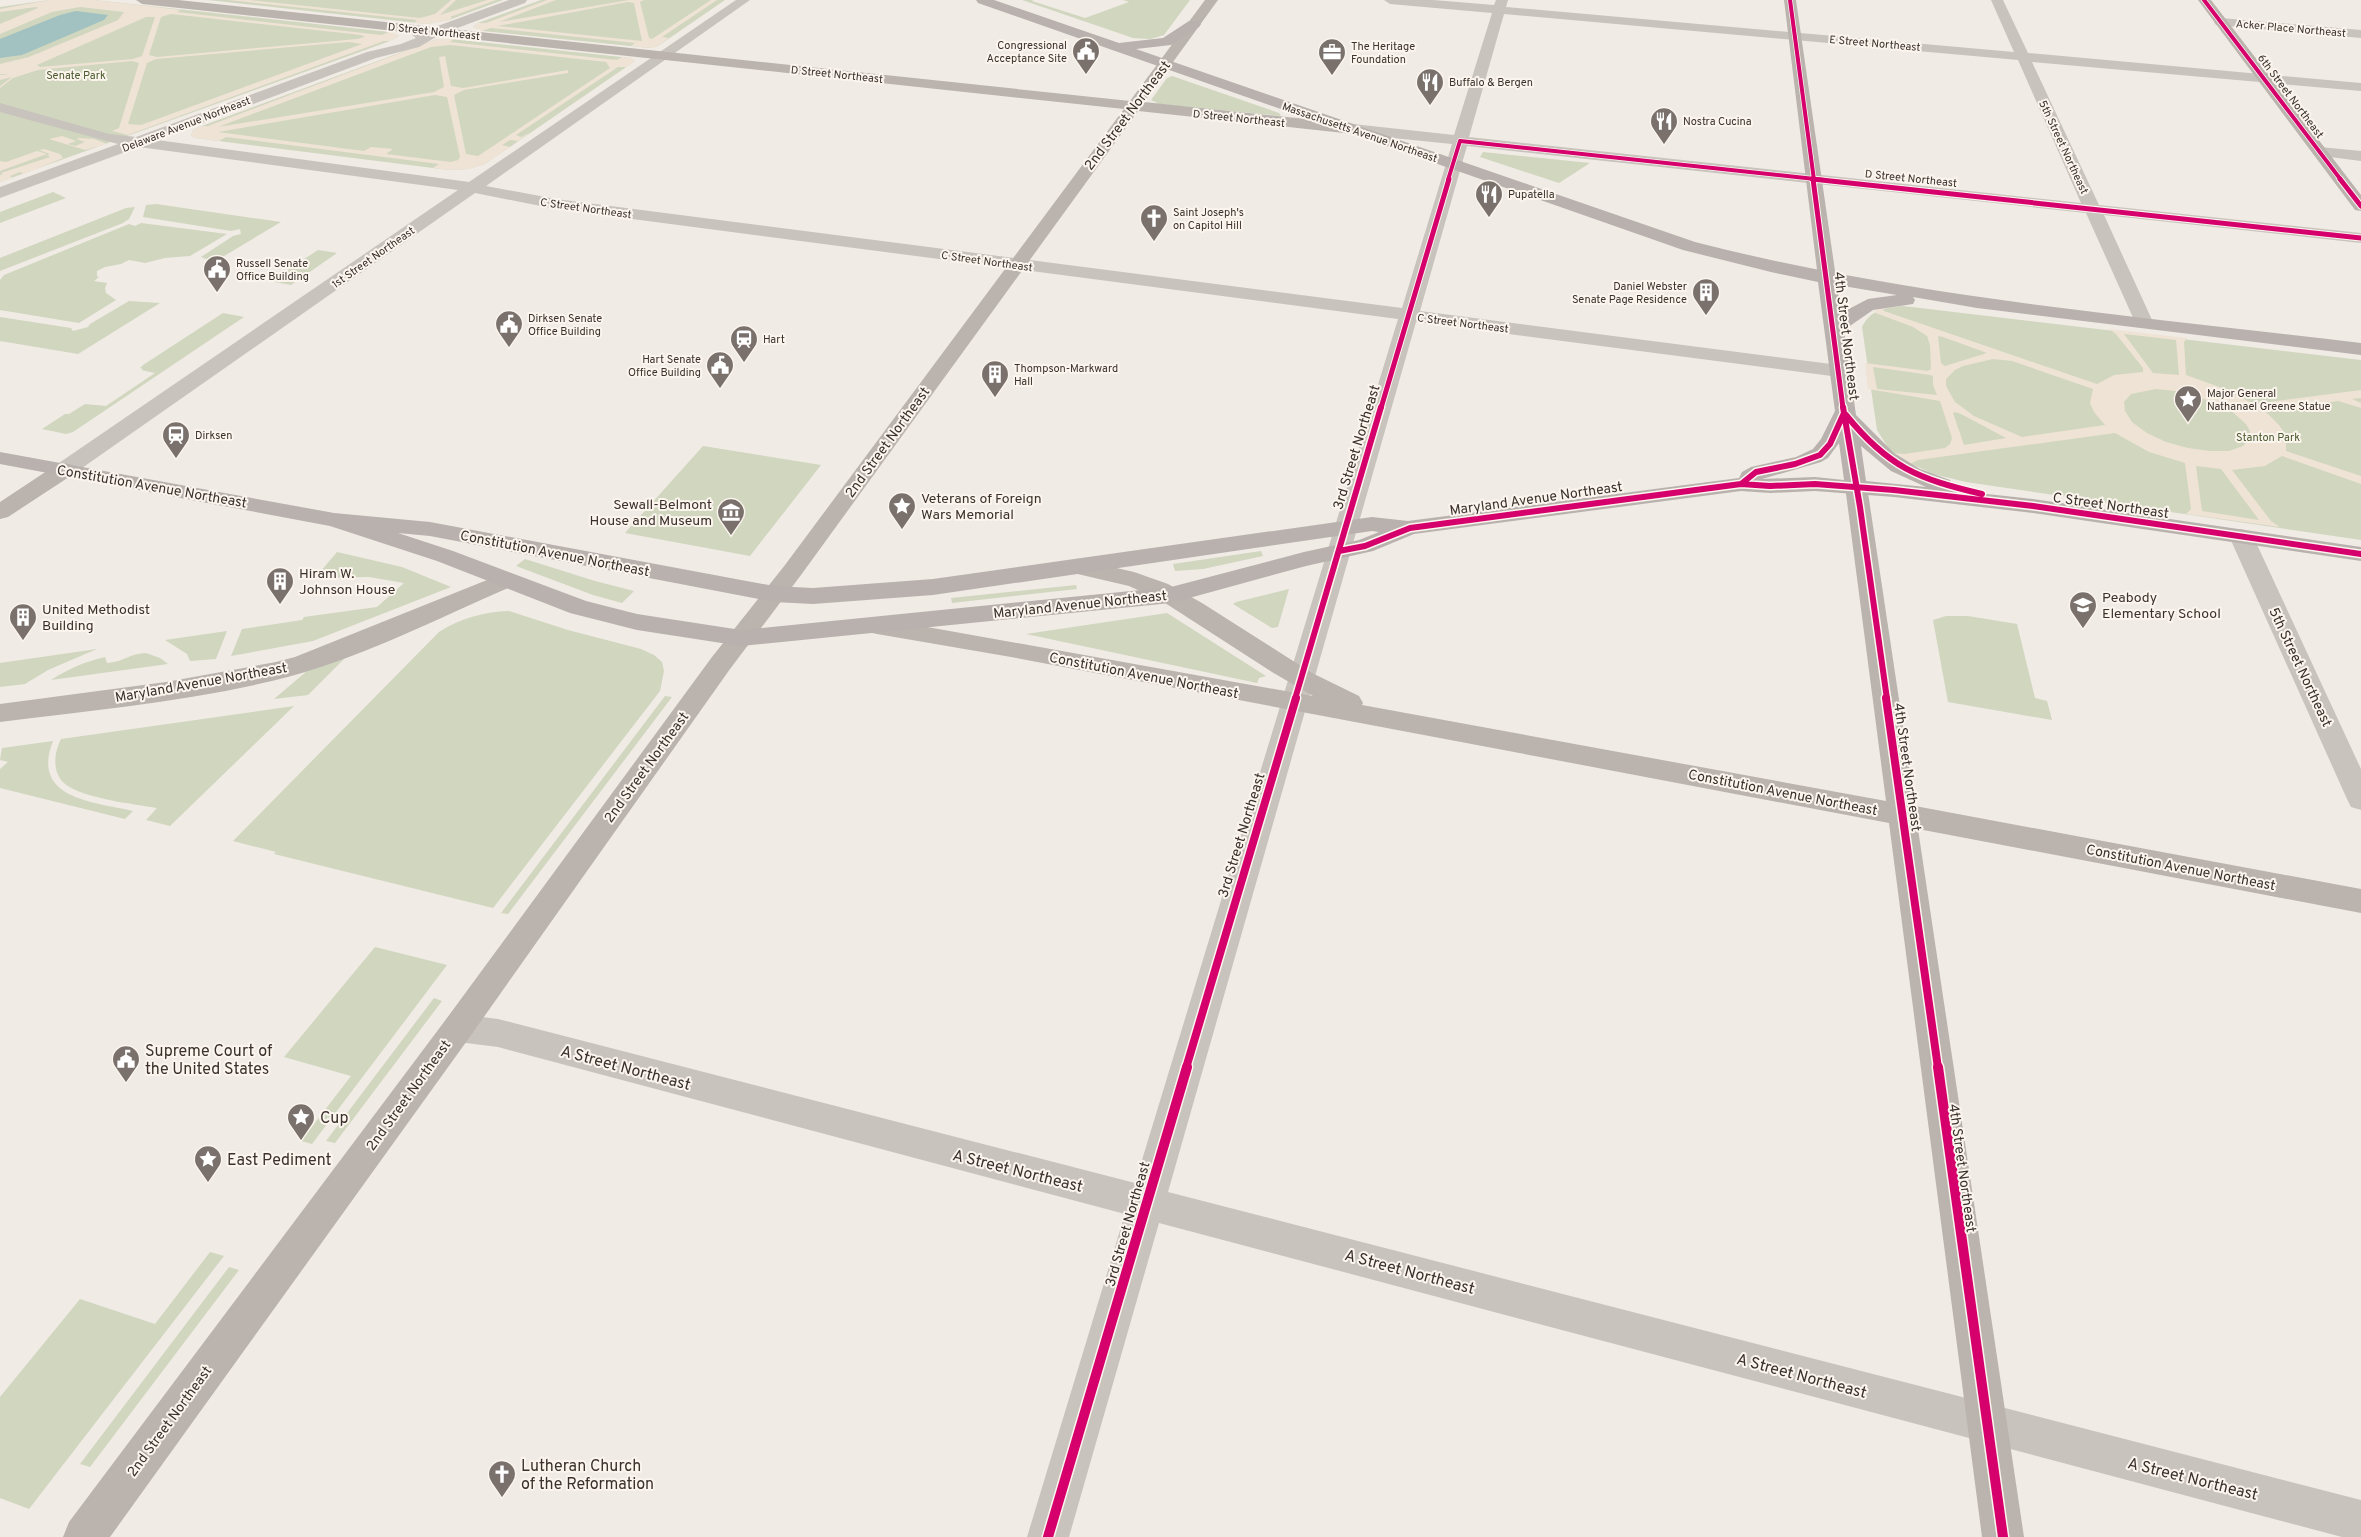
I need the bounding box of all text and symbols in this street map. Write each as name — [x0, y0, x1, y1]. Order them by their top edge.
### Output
street label: Acker Place Northeast — [2235, 17, 2347, 41]
street label: D Street Northeast — [387, 20, 481, 44]
street label: E Street Northeast — [1829, 33, 1921, 55]
public building icon: Congressional Acceptance Site — [1071, 36, 1101, 75]
office icon: The Heritage Foundation — [1317, 37, 1347, 76]
place label: Congressional Acceptance Site — [987, 39, 1067, 66]
place label: The Heritage Foundation — [1351, 40, 1415, 67]
street label: 6th Street Northeast — [2254, 52, 2326, 141]
street label: 2nd Street Northeast — [1081, 58, 1175, 174]
street label: D Street Northeast — [790, 63, 884, 87]
restaurant icon: Buffalo & Bergen — [1415, 67, 1445, 106]
park label: Senate Park — [46, 69, 106, 83]
place label: Buffalo & Bergen — [1449, 76, 1533, 90]
street label: Delaware Avenue Northeast — [120, 94, 253, 156]
street label: 5th Street Northeast — [2035, 98, 2091, 197]
street label: Massachusetts Avenue Northeast — [1280, 100, 1439, 166]
restaurant icon: Nostra Cucina — [1649, 106, 1679, 145]
street label: D Street Northeast — [1192, 107, 1286, 131]
place label: Nostra Cucina — [1683, 115, 1752, 129]
street label: D Street Northeast — [1864, 167, 1958, 191]
restaurant icon: Pupatella — [1474, 179, 1504, 218]
place label: Pupatella — [1508, 188, 1555, 202]
street label: C Street Northeast — [539, 196, 632, 222]
church icon: Saint Joseph's on Capitol Hill — [1139, 203, 1169, 242]
place label: Saint Joseph's on Capitol Hill — [1173, 206, 1244, 233]
street label: 1st Street Northeast — [329, 224, 418, 292]
street label: C Street Northeast — [940, 249, 1033, 275]
public building icon: Russell Senate Office Building — [202, 254, 232, 293]
place label: Russell Senate Office Building — [236, 257, 309, 284]
street label: 4th Street Northeast — [1829, 271, 1862, 402]
building icon: Daniel Webster Senate Page Residence — [1691, 277, 1721, 316]
place label: Daniel Webster Senate Page Residence — [1572, 280, 1688, 307]
public building icon: Dirksen Senate Office Building — [494, 309, 524, 348]
street label: C Street Northeast — [1416, 311, 1509, 337]
place label: Dirksen Senate Office Building — [528, 312, 602, 339]
station icon: Hart — [729, 324, 759, 363]
place label: Hart — [763, 333, 785, 347]
public building icon: Hart Senate Office Building — [705, 350, 735, 389]
place label: Hart Senate Office Building — [628, 353, 701, 380]
building icon: Thompson-Markward Hall — [980, 359, 1010, 398]
place label: Thompson-Markward Hall — [1014, 362, 1118, 389]
street label: 3rd Street Northeast — [1330, 383, 1384, 512]
street label: 2nd Street Northeast — [842, 384, 934, 502]
place icon: Major General Nathanael Greene Statue — [2173, 384, 2203, 423]
place label: Major General Nathanael Greene Statue — [2207, 387, 2331, 414]
station icon: Dirksen — [161, 420, 191, 459]
place label: Dirksen — [195, 429, 232, 443]
park label: Stanton Park — [2236, 431, 2300, 445]
street label: Constitution Avenue Northeast — [55, 462, 248, 513]
street label: Maryland Avenue Northeast — [1449, 479, 1624, 520]
street label: C Street Northeast — [2052, 490, 2170, 523]
place icon: Veterans of Foreign Wars Memorial — [887, 491, 917, 530]
place label: Veterans of Foreign Wars Memorial — [921, 491, 1042, 524]
place label: Sewall-Belmont House and Museum — [590, 497, 712, 530]
museum icon: Sewall-Belmont House and Museum — [716, 497, 746, 536]
street label: Constitution Avenue Northeast — [459, 528, 651, 581]
building icon: Hiram W. Johnson House — [265, 566, 295, 605]
place label: Hiram W. Johnson House — [299, 566, 395, 599]
street label: Maryland Avenue Northeast — [993, 588, 1168, 623]
school or university icon: Peabody Elementary School — [2068, 590, 2098, 629]
place label: Peabody Elementary School — [2102, 590, 2221, 623]
building icon: United Methodist Building — [8, 602, 38, 641]
place label: United Methodist Building — [42, 602, 150, 635]
street label: 5th Street Northeast — [2265, 605, 2335, 730]
street label: Constitution Avenue Northeast — [1048, 650, 1240, 703]
street label: Maryland Avenue Northeast — [114, 660, 289, 707]
street label: 4th Street Northeast — [1889, 702, 1924, 833]
street label: 2nd Street Northeast — [601, 709, 693, 827]
street label: Constitution Avenue Northeast — [1687, 767, 1879, 820]
street label: 3rd Street Northeast — [1215, 771, 1269, 900]
street label: Constitution Avenue Northeast — [2085, 842, 2277, 895]
street label: 2nd Street Northeast — [363, 1037, 455, 1155]
place label: Supreme Court of the United States — [145, 1042, 273, 1080]
street label: A Street Northeast — [558, 1042, 693, 1096]
public building icon: Supreme Court of the United States — [111, 1044, 141, 1083]
place icon: Cup — [286, 1102, 316, 1141]
street label: 4th Street Northeast — [1944, 1103, 1979, 1234]
place label: Cup — [320, 1109, 349, 1129]
place icon: East Pediment — [193, 1144, 223, 1183]
street label: A Street Northeast — [950, 1146, 1085, 1198]
place label: East Pediment — [227, 1151, 332, 1171]
street label: 3rd Street Northeast — [1102, 1160, 1154, 1289]
street label: A Street Northeast — [1342, 1246, 1477, 1300]
street label: A Street Northeast — [1734, 1350, 1869, 1404]
street label: 2nd Street Northeast — [124, 1363, 216, 1481]
street label: A Street Northeast — [2125, 1454, 2260, 1506]
place label: Lutheran Church of the Reformation — [521, 1457, 654, 1495]
church icon: Lutheran Church of the Reformation — [487, 1459, 517, 1498]

